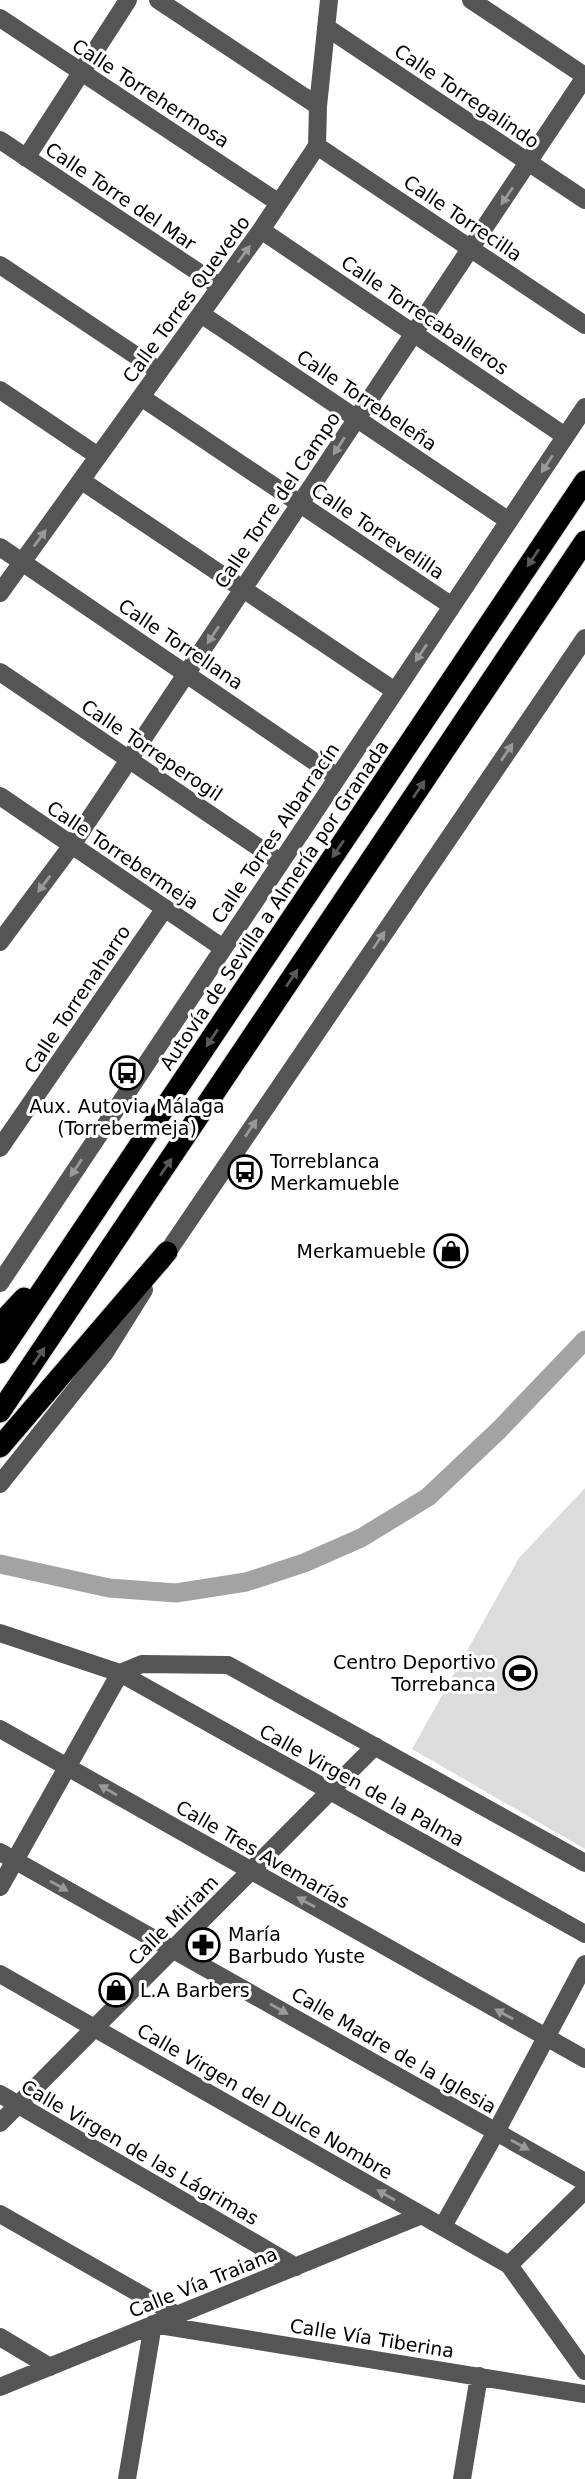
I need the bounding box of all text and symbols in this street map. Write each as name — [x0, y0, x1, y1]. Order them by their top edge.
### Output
street label: Calle Torrehermosa — [68, 34, 234, 152]
street label: Calle Torregalindo — [390, 39, 544, 153]
street label: Calle Torre del Mar — [42, 137, 201, 255]
street label: Calle Torrecilla — [400, 170, 526, 266]
one-way arrow — [500, 186, 513, 205]
street label: Calle Torres Quevedo — [118, 211, 254, 387]
one-way arrow — [236, 245, 251, 263]
street label: Calle Torrecaballeros — [337, 251, 513, 379]
street label: Calle Torrebeleña — [293, 345, 441, 455]
street label: Calle Torre del Campo — [210, 408, 344, 592]
one-way arrow — [333, 436, 346, 455]
one-way arrow — [540, 455, 554, 473]
street label: Calle Torrevelilla — [307, 478, 449, 584]
one-way arrow — [33, 529, 47, 547]
one-way arrow — [527, 549, 540, 568]
street label: Calle Torrellana — [114, 594, 248, 694]
one-way arrow — [206, 625, 219, 645]
one-way arrow — [414, 643, 427, 663]
street label: Calle Torreperogil — [77, 695, 227, 805]
street label: Autovía de Sevilla a Almería por Granada — [155, 736, 393, 1074]
street label: Calle Torres Albarracín — [206, 739, 344, 927]
one-way arrow — [500, 743, 514, 761]
one-way arrow — [412, 779, 425, 798]
street label: Calle Torrebermeja — [43, 796, 203, 914]
one-way arrow — [331, 840, 345, 858]
one-way arrow — [36, 874, 51, 892]
street label: Calle Torrenaharro — [19, 921, 135, 1077]
one-way arrow — [372, 931, 385, 950]
one-way arrow — [286, 968, 299, 987]
one-way arrow — [205, 1028, 218, 1048]
bus stop icon: Aux. Autovia Málaga (Torrebermeja) — [108, 1054, 146, 1092]
place label: Aux. Autovia Málaga (Torrebermeja) — [29, 1095, 225, 1139]
one-way arrow — [244, 1119, 257, 1138]
place label: Torreblanca Merkamueble — [269, 1150, 399, 1194]
bus stop icon: Torreblanca Merkamueble — [226, 1153, 264, 1191]
one-way arrow — [159, 1157, 172, 1176]
one-way arrow — [69, 1159, 83, 1177]
shop icon: Merkamueble — [432, 1232, 470, 1270]
place label: Merkamueble — [297, 1240, 426, 1262]
one-way arrow — [32, 1346, 45, 1365]
place label: Centro Deportivo Torrebanca — [333, 1651, 496, 1695]
sports icon: Centro Deportivo Torrebanca — [501, 1654, 539, 1692]
street label: Calle Virgen de la Palma — [256, 1719, 468, 1851]
one-way arrow — [98, 1784, 118, 1796]
street label: Calle Tres Avemarías — [172, 1795, 354, 1913]
street label: Calle Miriam — [123, 1870, 223, 1970]
one-way arrow — [50, 1880, 69, 1892]
one-way arrow — [296, 1896, 316, 1908]
place label: María Barbudo Yuste — [228, 1923, 365, 1967]
pharmacy icon: María Barbudo Yuste — [184, 1926, 222, 1964]
shop icon: L.A Barbers — [97, 1971, 135, 2009]
place label: L.A Barbers — [140, 1979, 250, 2001]
street label: Calle Madre de la Iglesia — [288, 1982, 500, 2118]
one-way arrow — [270, 2003, 289, 2015]
one-way arrow — [494, 2008, 514, 2020]
street label: Calle Virgen del Dulce Nombre — [133, 2019, 397, 2183]
street label: Calle Virgen de las Lágrimas — [17, 2075, 263, 2229]
one-way arrow — [510, 2139, 529, 2151]
one-way arrow — [377, 2189, 396, 2201]
street label: Calle Vía Traiana — [126, 2242, 280, 2322]
street label: Calle Vía Tiberina — [288, 2314, 456, 2362]

